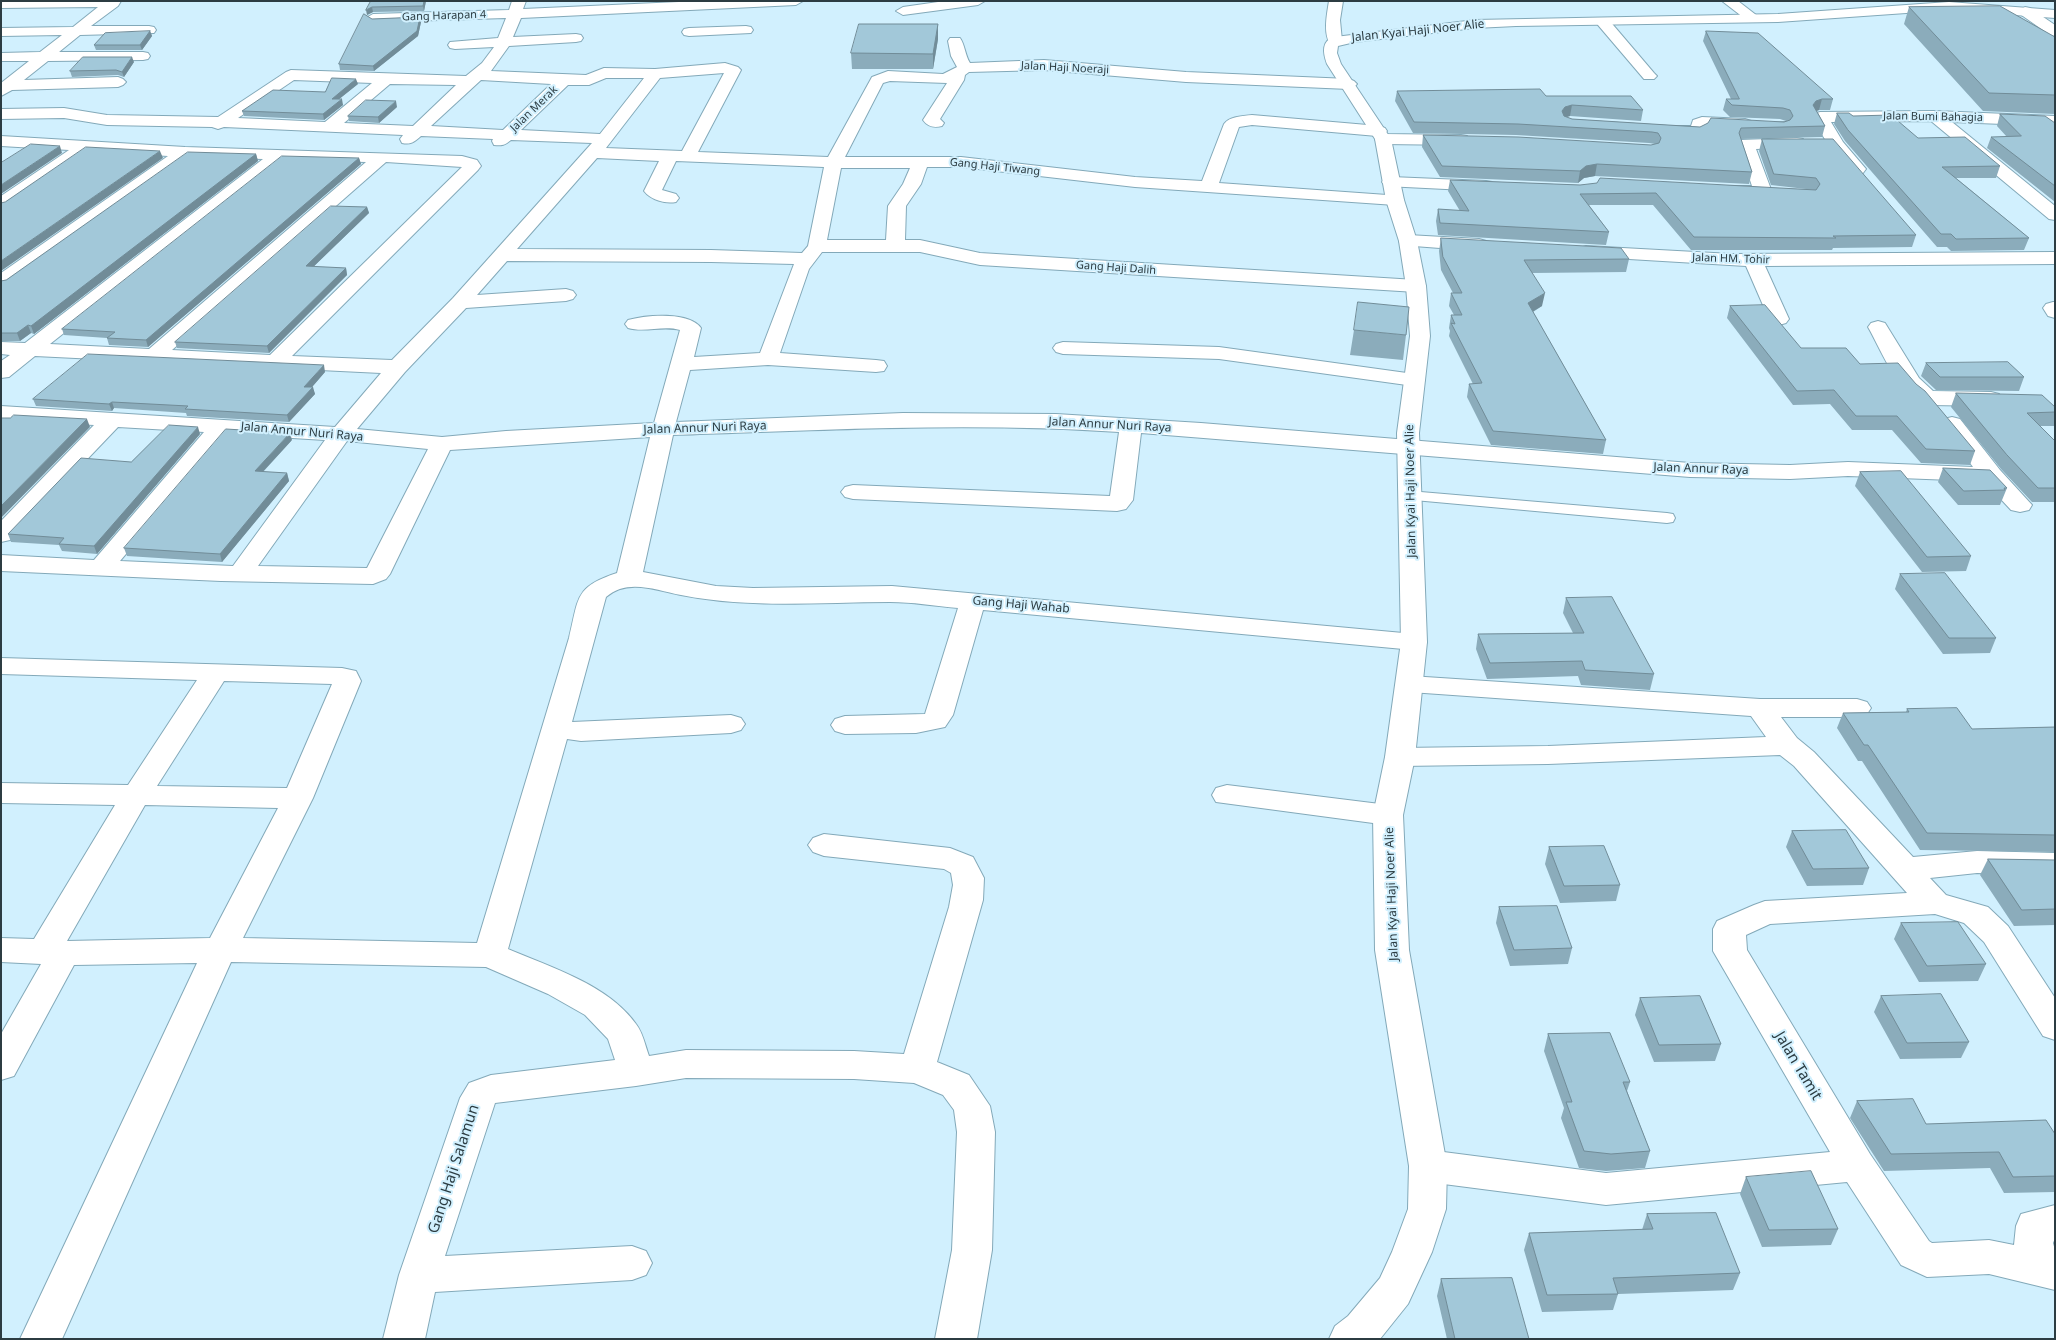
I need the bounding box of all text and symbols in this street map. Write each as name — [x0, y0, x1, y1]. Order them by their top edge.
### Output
street label: Gang Harapan 4 — [402, 8, 486, 24]
street label: Jalan Kyai Haji Noer Alie — [1351, 17, 1485, 45]
street label: Jalan Haji Noeraji — [1021, 59, 1109, 77]
street label: Jalan Merak — [508, 83, 560, 135]
street label: Jalan Bumi Bahagia — [1883, 110, 1983, 124]
street label: Gang Haji Tiwang — [949, 156, 1041, 178]
street label: Jalan HM. Tohir — [1692, 251, 1770, 267]
street label: Gang Haji Dalih — [1076, 259, 1156, 277]
street label: Jalan Annur Nuri Raya — [1048, 415, 1172, 435]
street label: Jalan Annur Nuri Raya — [240, 419, 364, 445]
street label: Jalan Annur Nuri Raya — [643, 419, 767, 437]
street label: Jalan Kyai Haji Noer Alie — [1403, 424, 1419, 558]
street label: Jalan Annur Raya — [1653, 460, 1749, 478]
street label: Gang Haji Wahab — [972, 594, 1070, 616]
street label: Jalan Kyai Haji Noer Alie — [1382, 827, 1402, 961]
street label: Jalan Tamit — [1771, 1028, 1825, 1104]
street label: Gang Haji Salamun — [425, 1102, 483, 1236]

